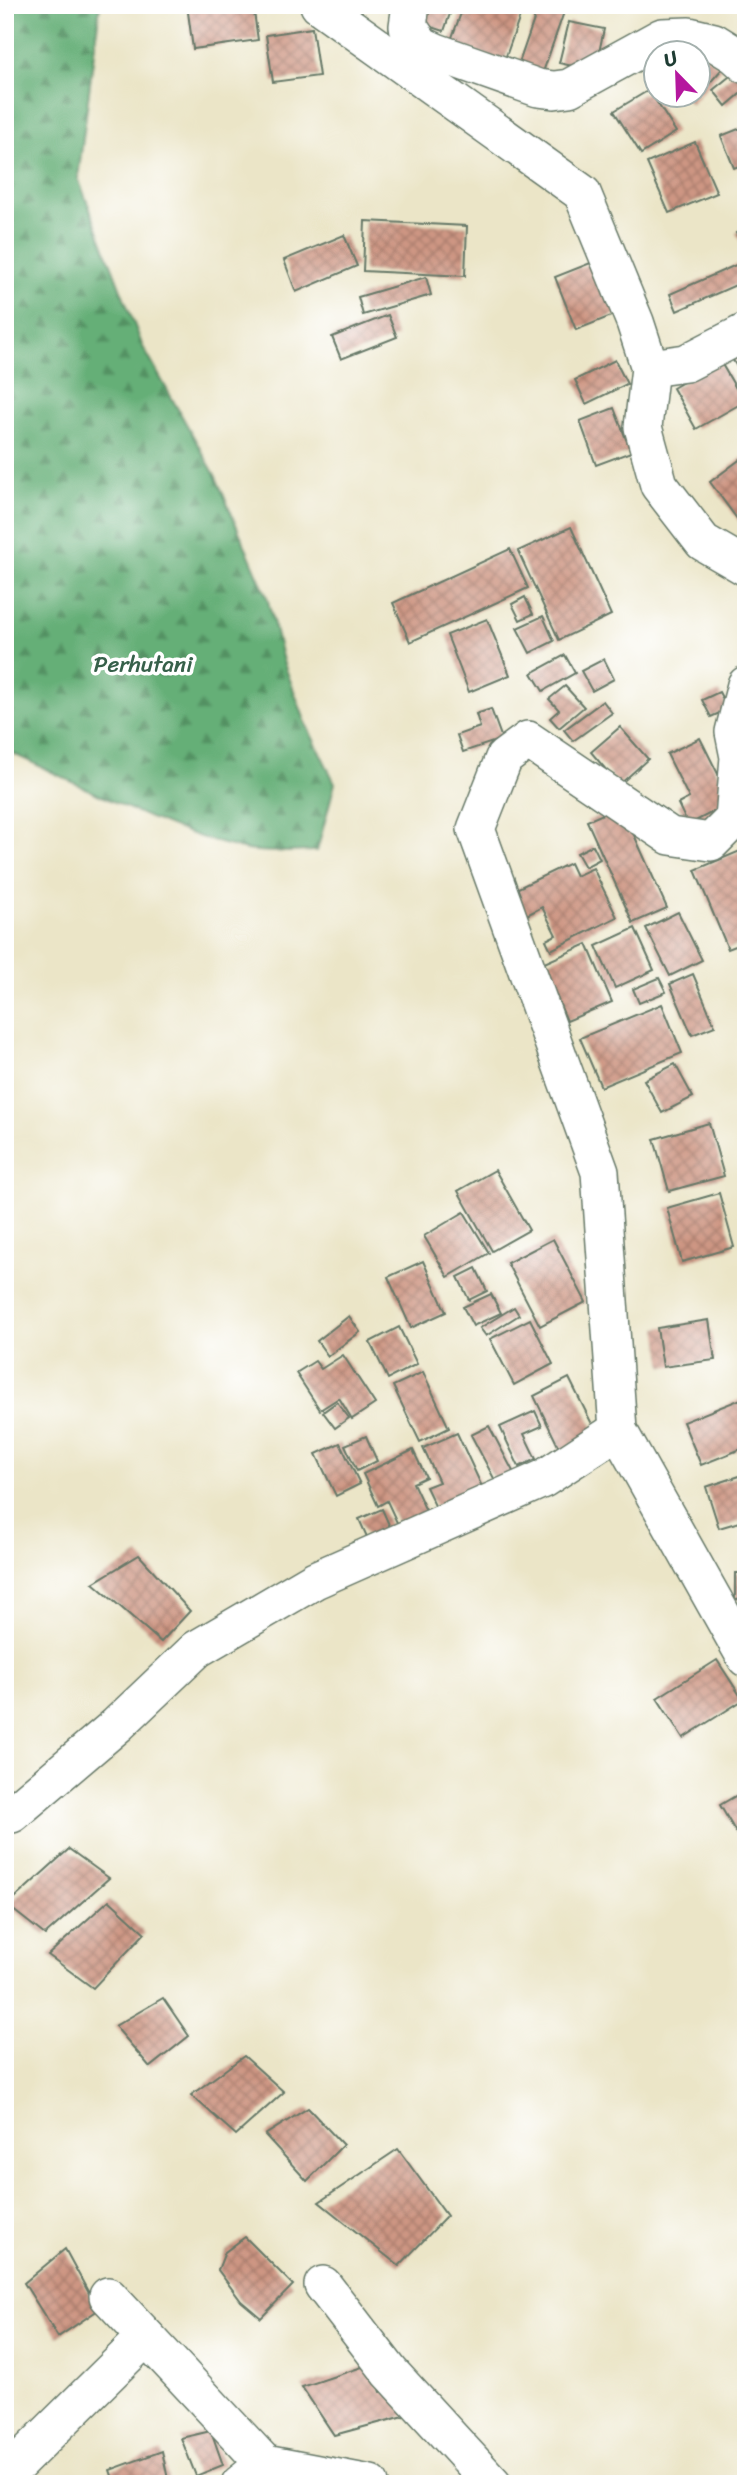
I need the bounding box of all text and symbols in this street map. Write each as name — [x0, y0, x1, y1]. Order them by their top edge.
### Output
north arrow — [642, 38, 712, 108]
text: U — [658, 41, 684, 76]
park label: Perhutani — [93, 644, 193, 685]

